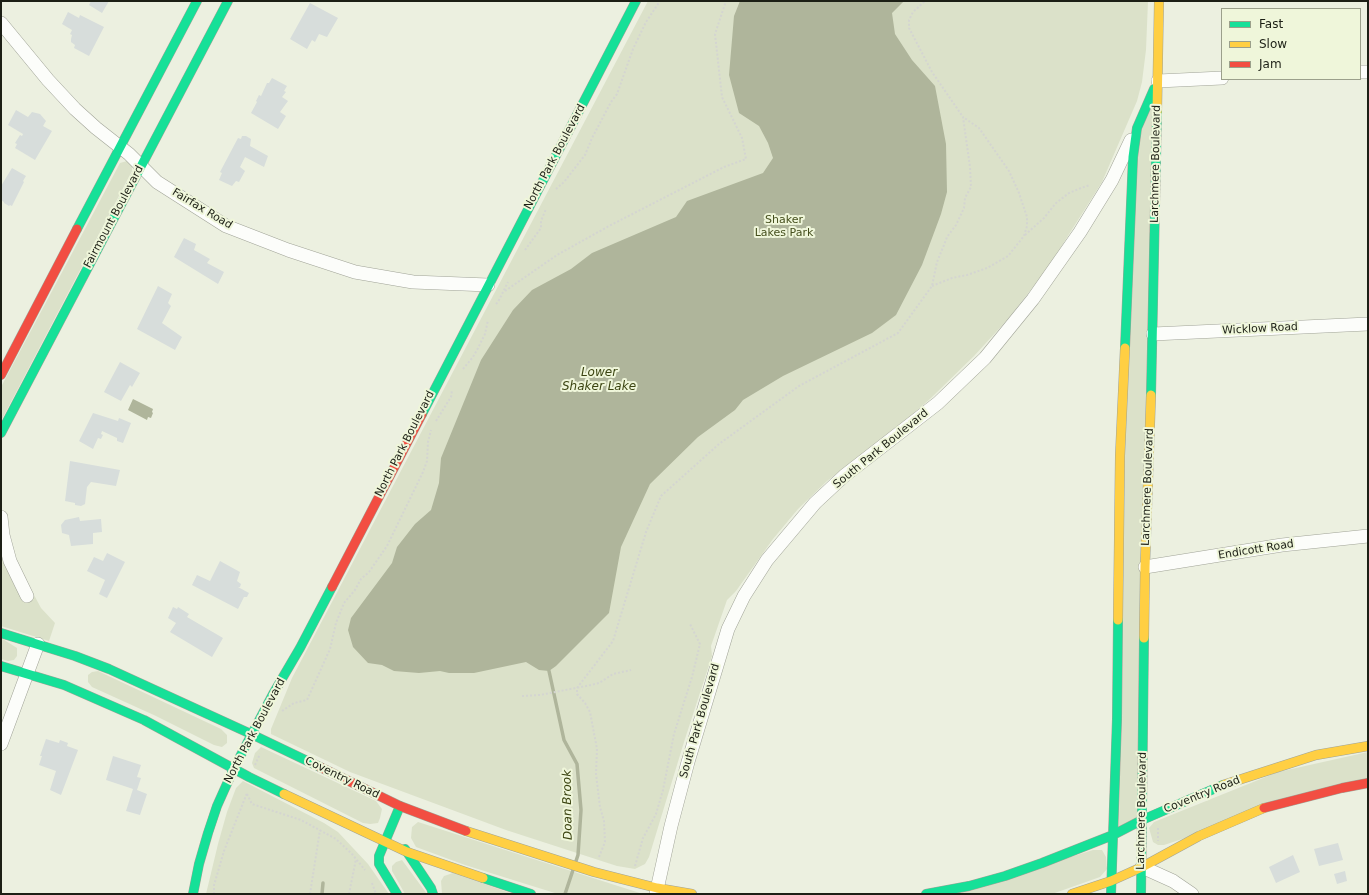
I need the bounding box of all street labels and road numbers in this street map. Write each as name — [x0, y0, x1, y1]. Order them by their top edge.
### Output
street label: North Park Boulevard — [522, 102, 588, 212]
street label: Larchmere Boulevard — [1148, 105, 1164, 223]
street label: Fairmount Boulevard — [81, 163, 147, 271]
street label: Fairfax Road — [170, 186, 234, 232]
street label: Wicklow Road — [1222, 320, 1298, 338]
street label: North Park Boulevard — [373, 389, 437, 499]
street label: South Park Boulevard — [831, 407, 931, 491]
street label: Larchmere Boulevard — [1139, 428, 1157, 546]
street label: Endicott Road — [1217, 538, 1295, 562]
street label: South Park Boulevard — [677, 662, 723, 780]
street label: North Park Boulevard — [222, 676, 288, 786]
street label: Larchmere Boulevard — [1134, 752, 1150, 870]
street label: Coventry Road — [303, 754, 381, 802]
street label: Coventry Road — [1162, 774, 1242, 816]

